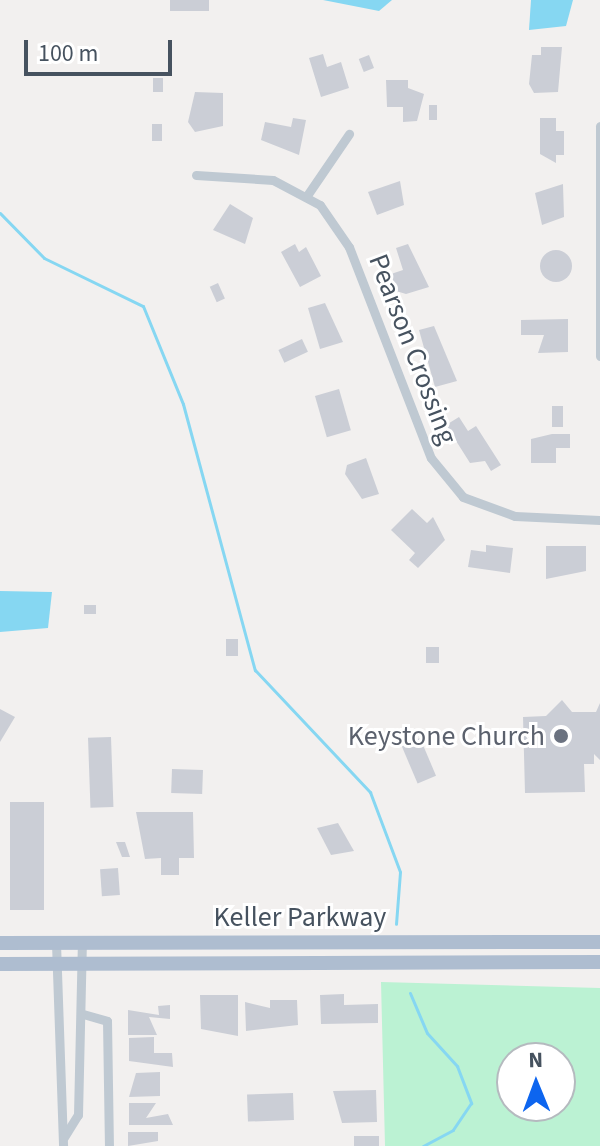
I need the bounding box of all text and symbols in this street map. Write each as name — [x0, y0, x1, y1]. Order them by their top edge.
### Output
scale bar — [28, 24, 176, 74]
text: 100 m — [38, 36, 98, 71]
street label: Pearson Crossing — [361, 249, 465, 449]
place label: Keystone Church — [348, 719, 545, 753]
marker: Keystone Church — [552, 727, 570, 745]
street label: Keller Parkway — [214, 900, 386, 934]
north arrow — [496, 1042, 576, 1122]
text: N — [528, 1044, 543, 1076]

